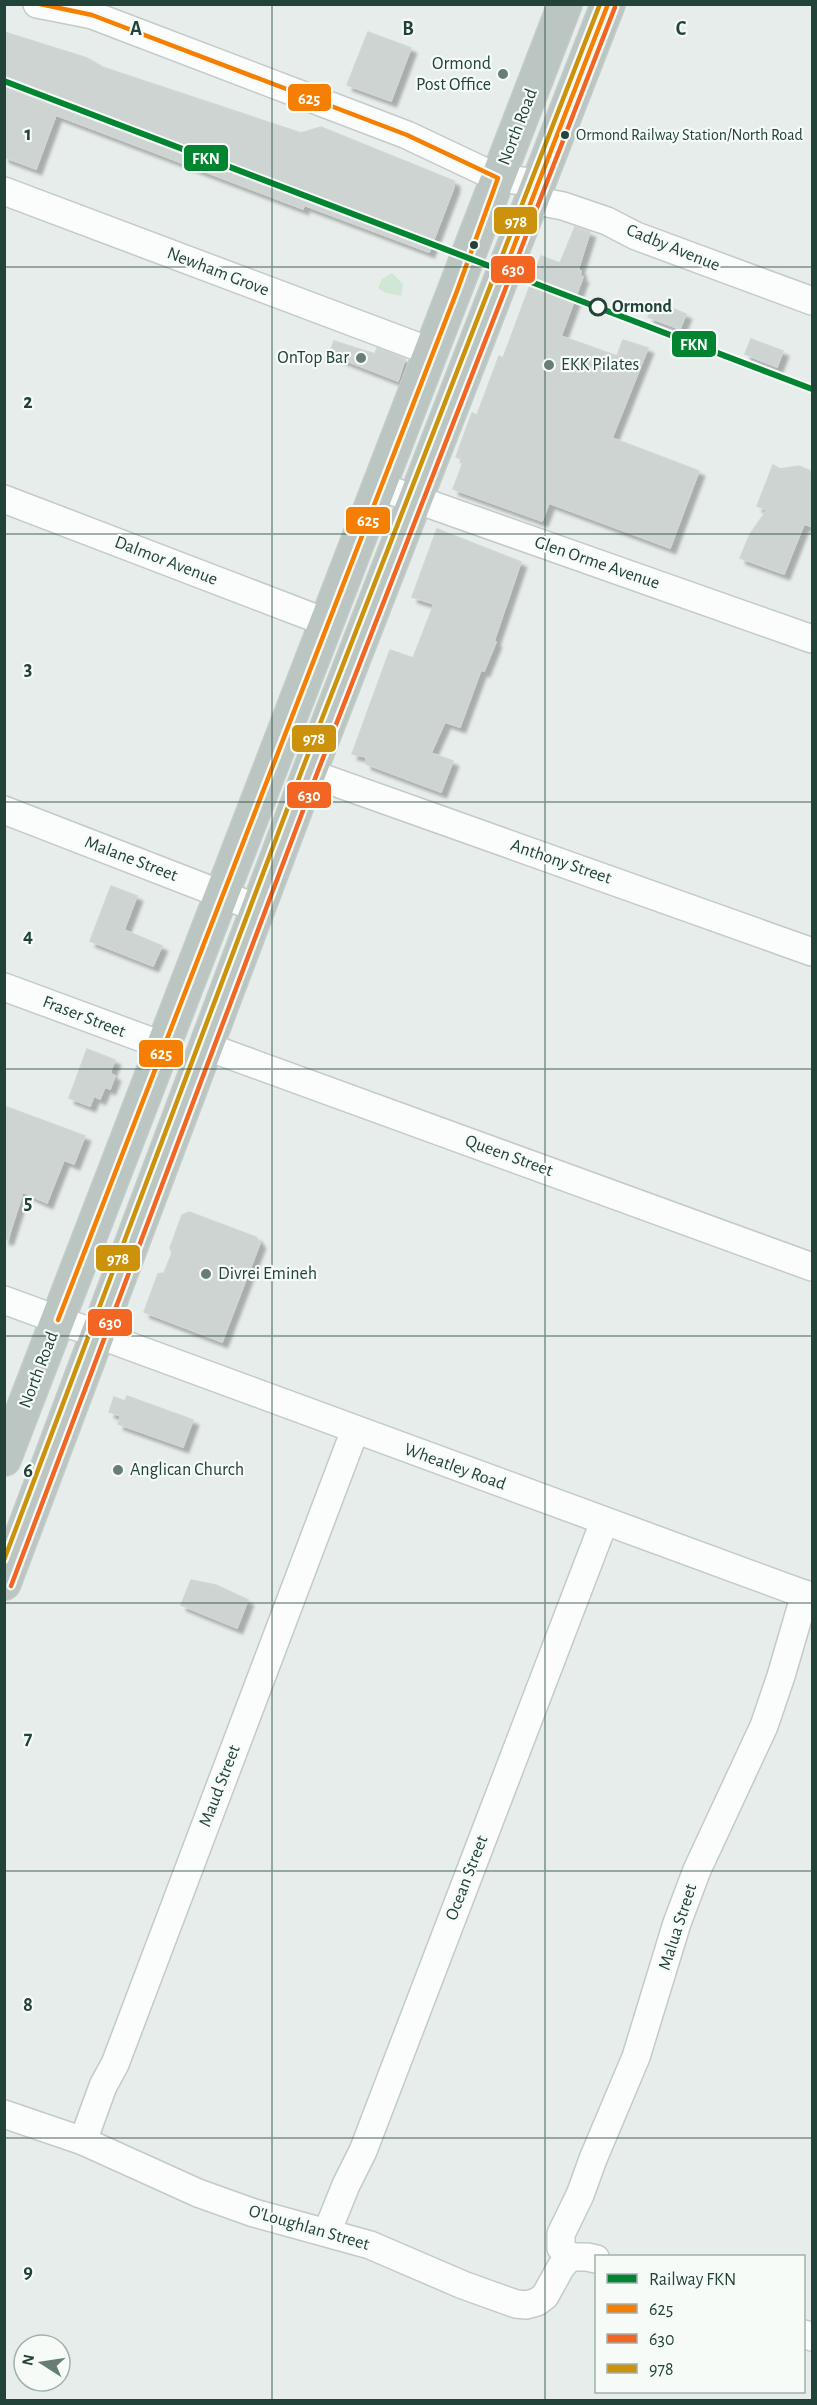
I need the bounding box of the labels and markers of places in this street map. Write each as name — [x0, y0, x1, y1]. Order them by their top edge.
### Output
place label: Ormond Post Office — [416, 55, 491, 94]
marker: Ormond Post Office — [496, 67, 510, 81]
place label: Ormond Railway Station/North Road — [576, 127, 803, 144]
marker: Ormond Railway Station/North Road — [559, 129, 571, 141]
unlabelled marker — [468, 239, 480, 251]
marker: Ormond — [589, 298, 607, 316]
place label: Ormond — [612, 298, 673, 316]
place label: OnTop Bar — [277, 349, 349, 367]
marker: OnTop Bar — [354, 351, 368, 365]
place label: EKK Pilates — [561, 356, 639, 374]
marker: EKK Pilates — [542, 358, 556, 372]
place label: Divrei Emineh — [218, 1265, 317, 1283]
marker: Divrei Emineh — [199, 1267, 213, 1281]
place label: Anglican Church — [130, 1461, 244, 1479]
marker: Anglican Church — [111, 1463, 125, 1477]

